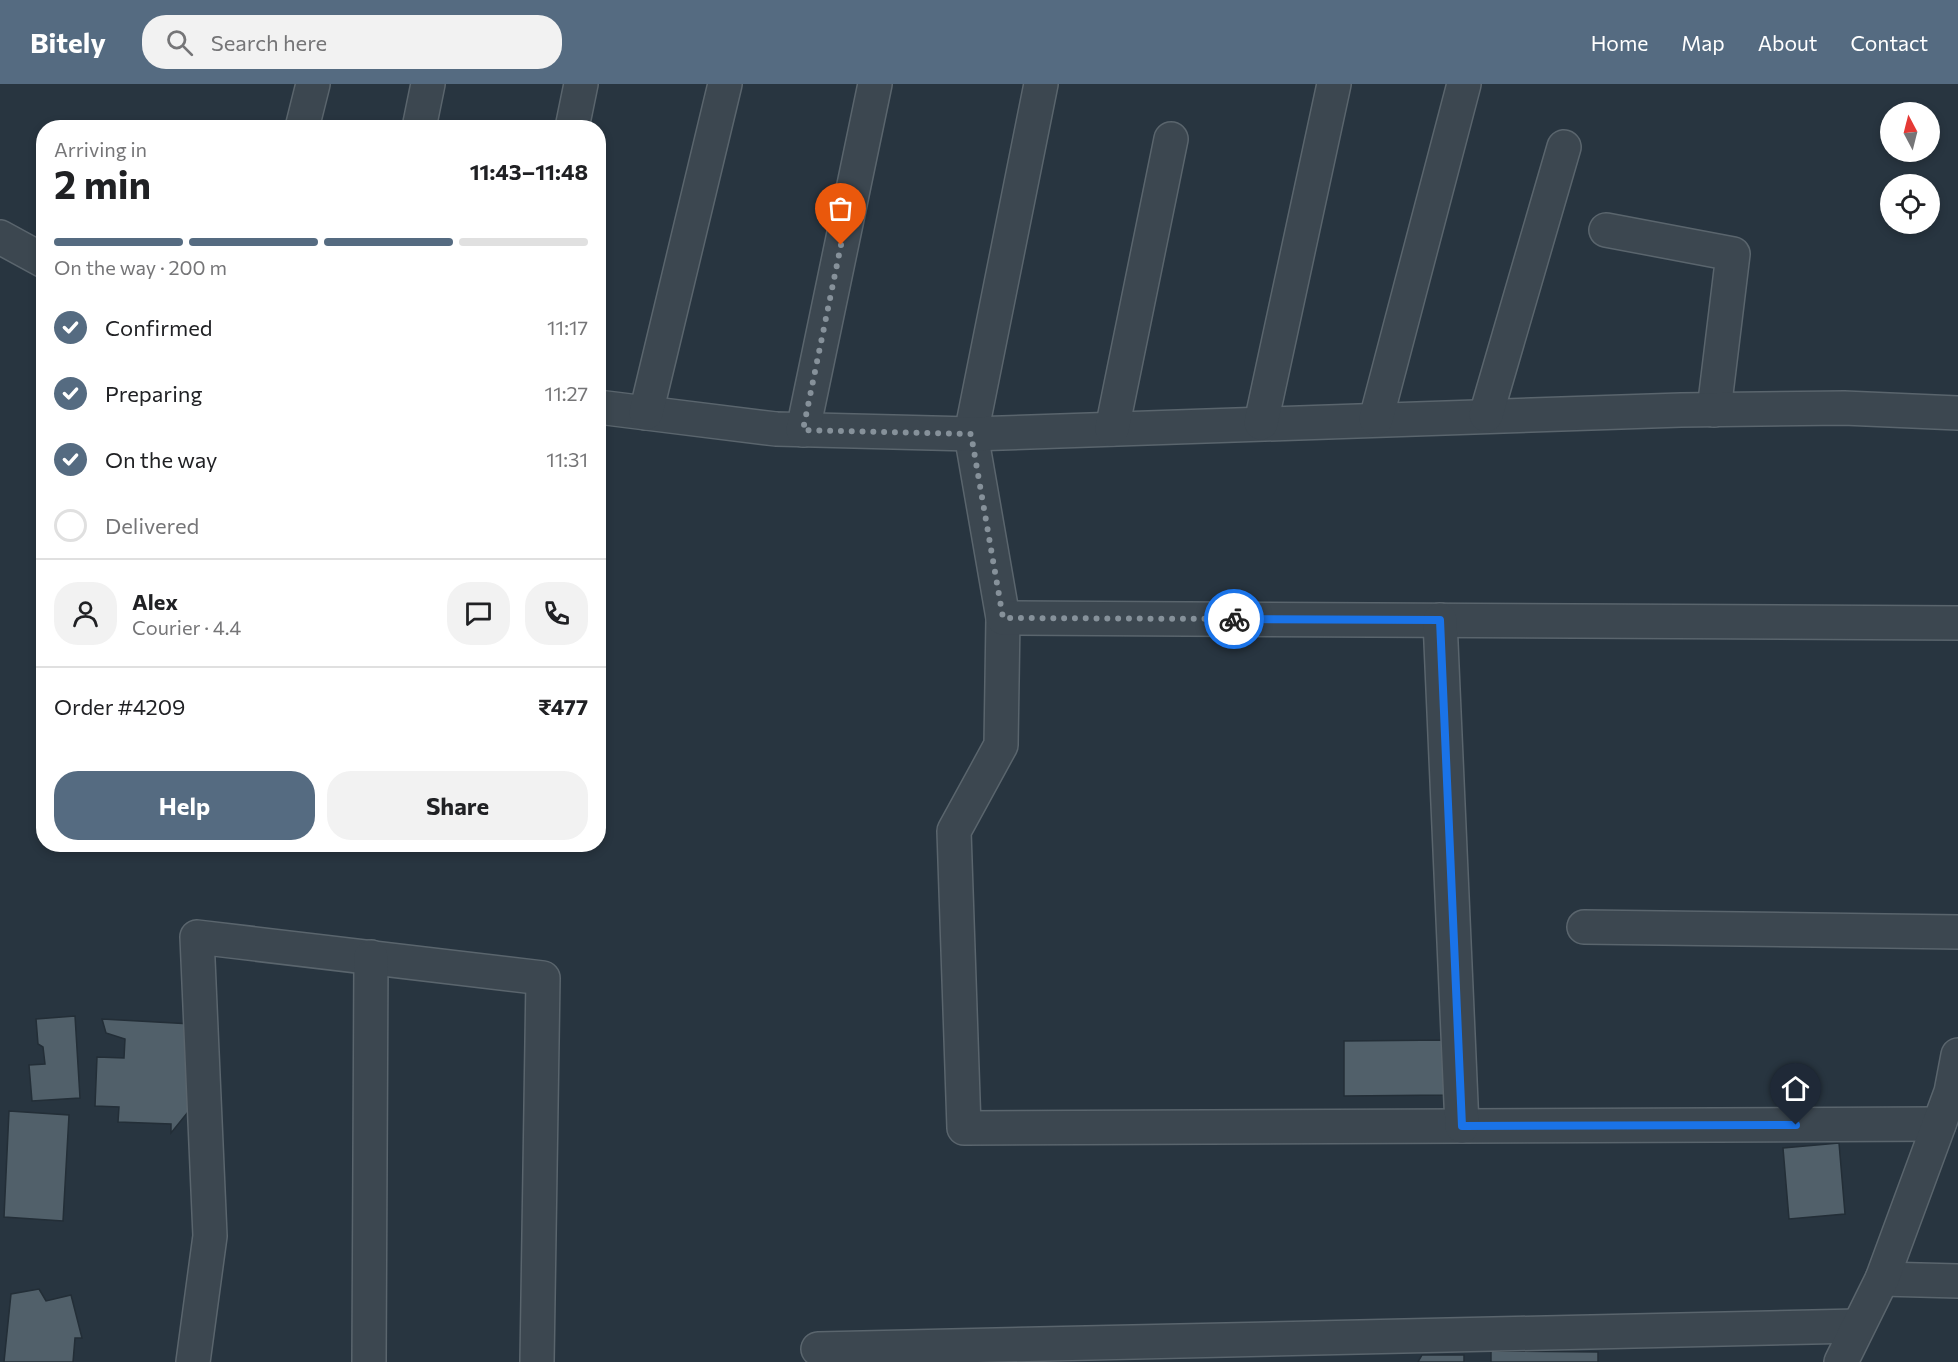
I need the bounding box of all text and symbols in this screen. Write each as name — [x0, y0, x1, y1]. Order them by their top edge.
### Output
search box — [142, 15, 562, 69]
text: Bitely — [30, 25, 106, 59]
icon: search — [163, 26, 196, 59]
text: Search here — [211, 29, 327, 56]
text: Home — [1591, 30, 1648, 55]
text: Map — [1681, 30, 1725, 55]
text: About — [1758, 30, 1817, 55]
text: Contact — [1850, 30, 1928, 55]
north arrow — [1880, 102, 1940, 162]
map controls — [1880, 102, 1940, 234]
text: Arriving in — [54, 137, 147, 161]
text: 11:43–11:48 — [470, 158, 588, 185]
text: 2 min — [54, 159, 151, 207]
button: locate — [1880, 174, 1940, 234]
pin — [815, 183, 866, 245]
icon: bag — [824, 192, 857, 225]
text: On the way · 200 m — [54, 255, 227, 279]
icon: check — [54, 311, 87, 344]
text: Confirmed — [105, 314, 212, 341]
text: 11:17 — [547, 315, 588, 339]
icon: check — [54, 377, 87, 410]
text: Preparing — [105, 380, 202, 407]
text: 11:27 — [545, 381, 588, 405]
icon: check — [54, 443, 87, 476]
text: On the way — [105, 446, 217, 473]
text: 11:31 — [546, 447, 588, 471]
text: Delivered — [105, 512, 199, 539]
button: person — [54, 582, 117, 645]
button: chat — [447, 582, 510, 645]
button: phone — [525, 582, 588, 645]
text: Alex — [132, 588, 178, 615]
courier — [1204, 589, 1264, 649]
icon: bike — [1218, 603, 1251, 636]
text: Courier · 4.4 — [132, 615, 241, 639]
text: Order #4209 — [54, 693, 185, 720]
text: ₹477 — [538, 693, 588, 720]
button: Help — [54, 771, 315, 840]
button: Share — [327, 771, 588, 840]
pin — [1770, 1063, 1821, 1125]
icon: home — [1779, 1072, 1812, 1105]

